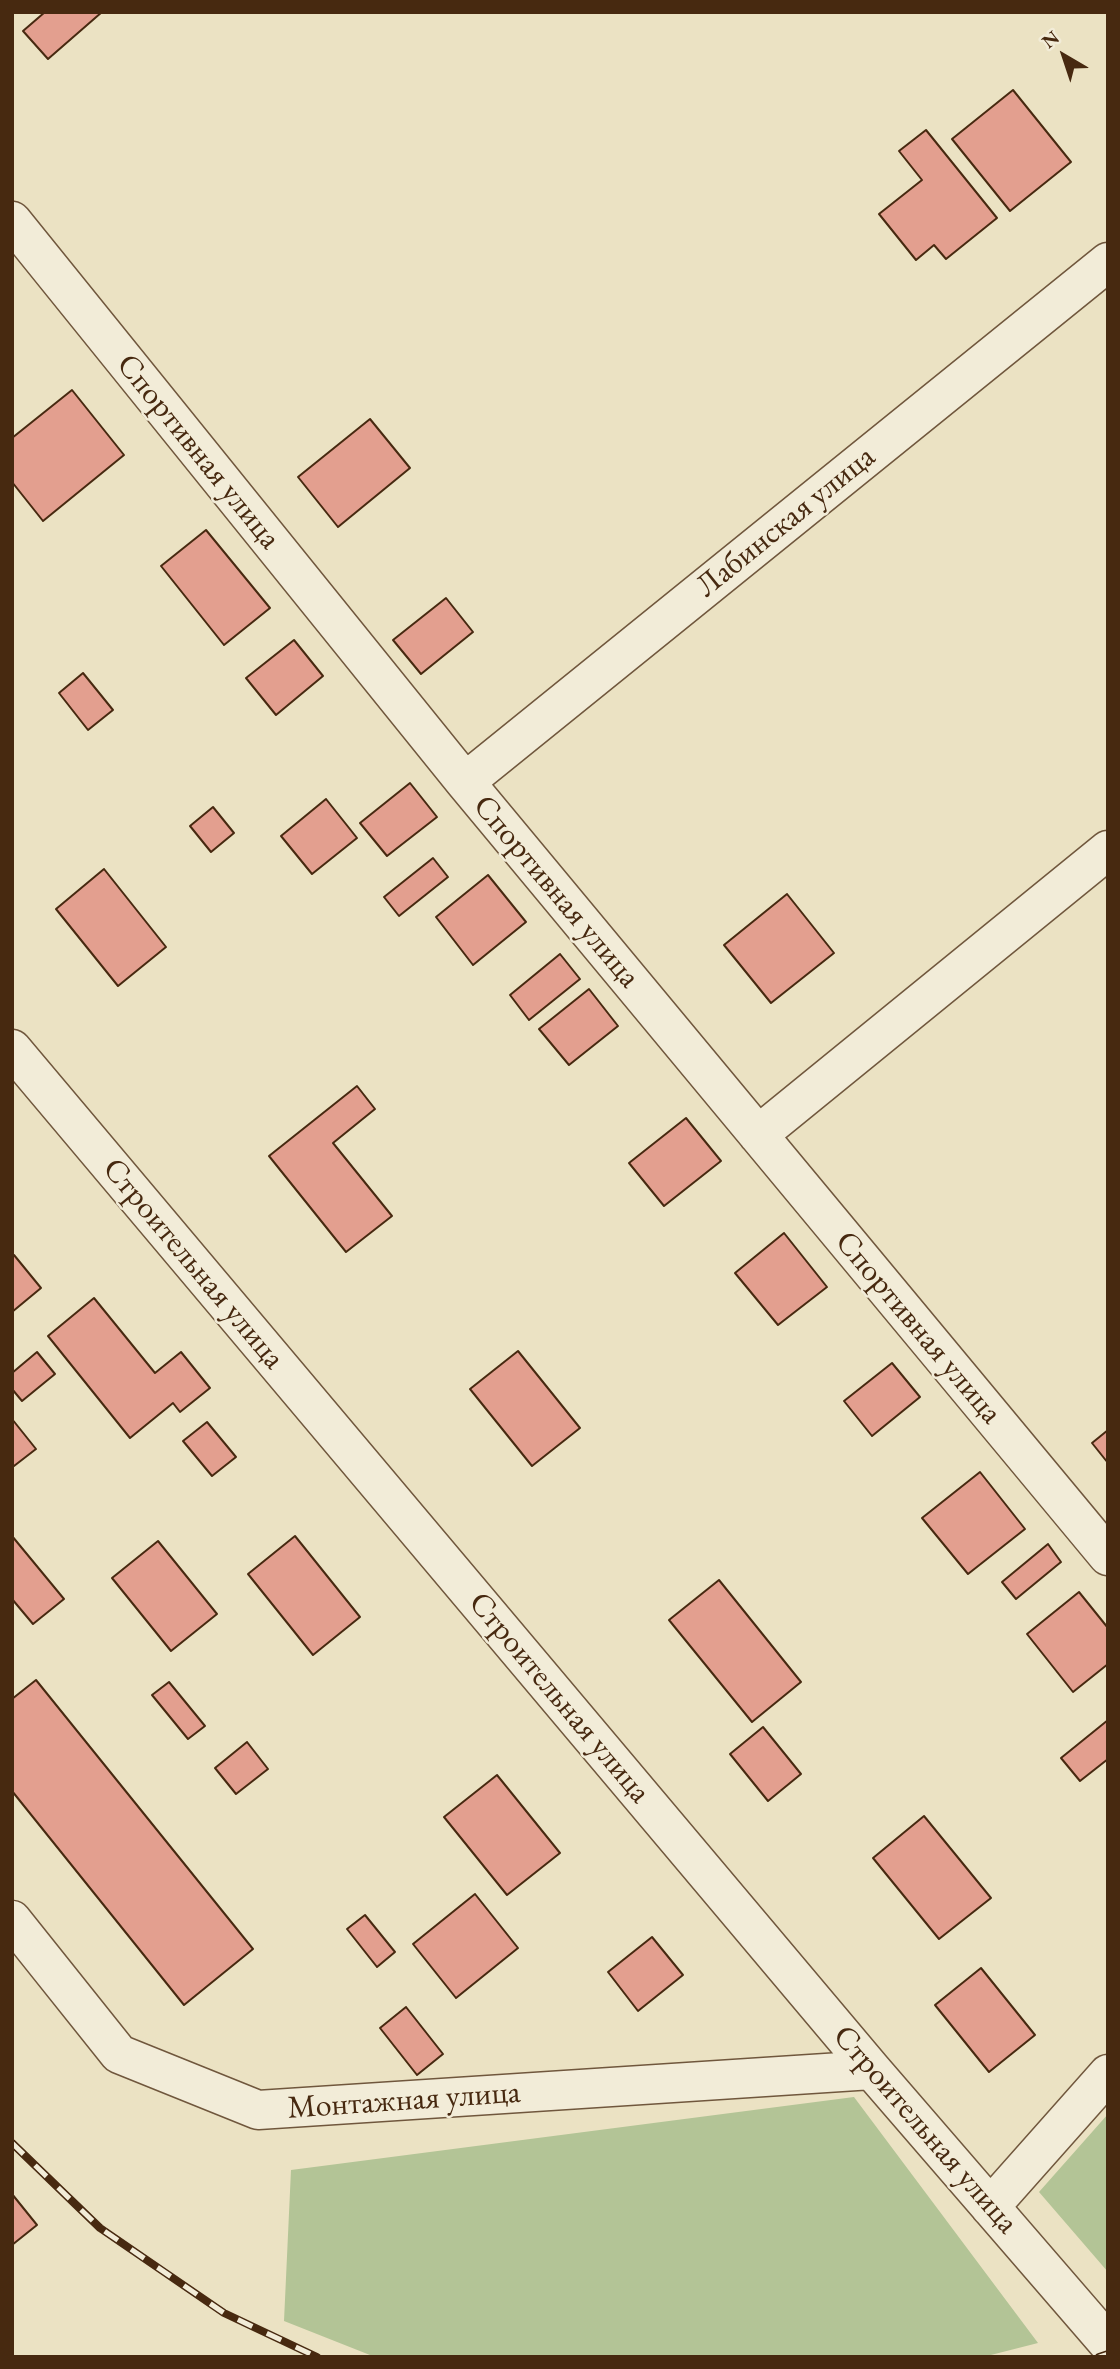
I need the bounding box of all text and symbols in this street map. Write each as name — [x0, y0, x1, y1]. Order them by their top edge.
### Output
north arrow — [1029, 21, 1099, 91]
text: N — [1037, 25, 1064, 54]
street label: Спортивная улица — [108, 347, 288, 557]
street label: Лабинская улица — [689, 438, 883, 606]
street label: Спортивная улица — [464, 788, 648, 996]
street label: Строительная улица — [94, 1151, 292, 1377]
street label: Спортивная улица — [826, 1224, 1010, 1432]
street label: Строительная улица — [460, 1585, 658, 1811]
street label: Строительная улица — [824, 2018, 1026, 2242]
street label: Монтажная улица — [286, 2074, 522, 2128]

